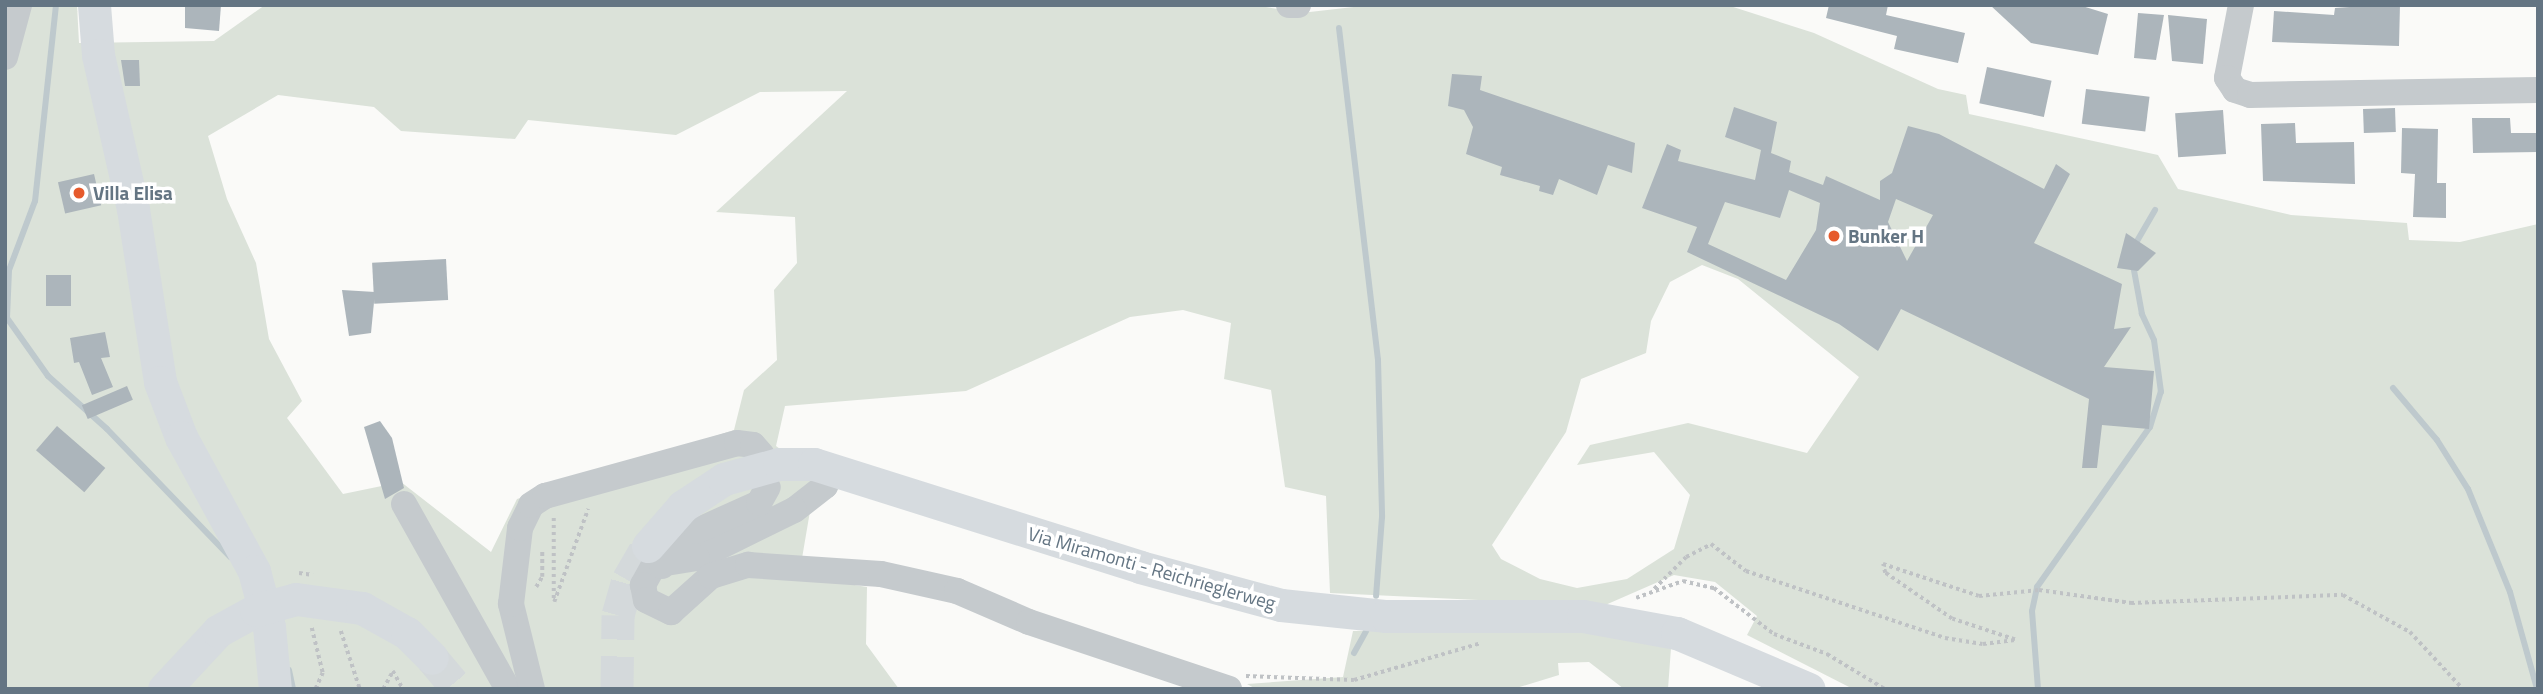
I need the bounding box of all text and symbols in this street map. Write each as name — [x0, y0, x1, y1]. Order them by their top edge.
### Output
place label: Villa Elisa — [93, 182, 173, 204]
marker: Villa Elisa — [71, 185, 87, 201]
place label: Bunker H — [1848, 225, 1924, 247]
marker: Bunker H — [1826, 228, 1842, 244]
street label: Via Miramonti - Reichrieglerweg — [1025, 522, 1279, 614]

